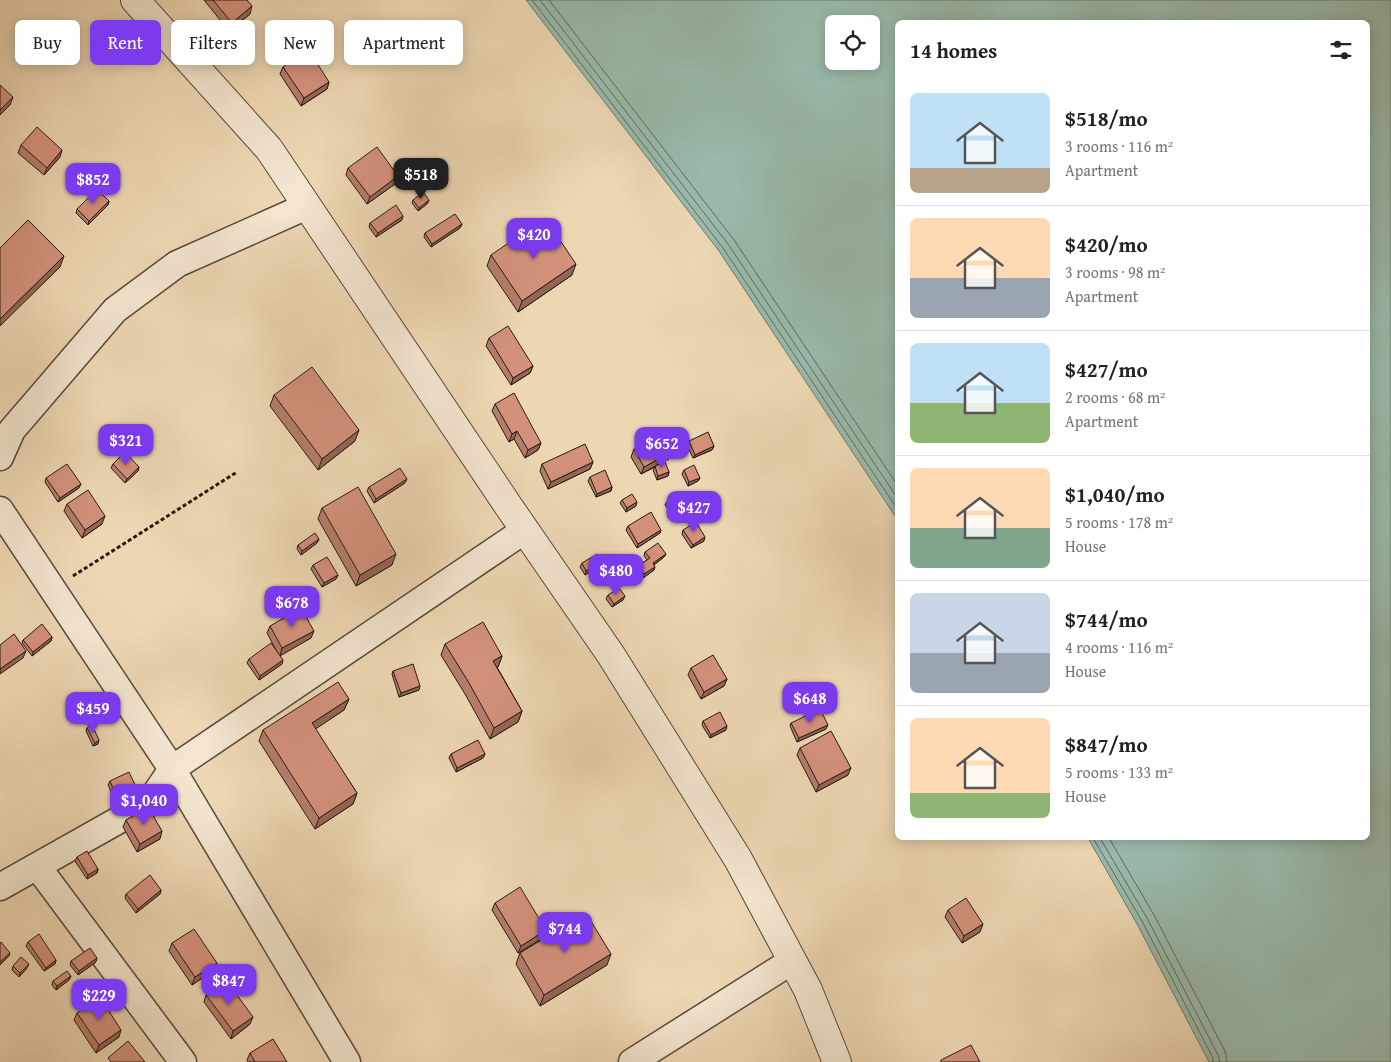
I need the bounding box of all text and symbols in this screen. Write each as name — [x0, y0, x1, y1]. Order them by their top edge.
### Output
map controls — [825, 15, 880, 70]
button: locate — [825, 15, 880, 70]
chip: Buy — [15, 20, 80, 65]
chip: Rent — [90, 20, 161, 65]
chip: Filters — [171, 20, 255, 65]
chip: New — [265, 20, 334, 65]
chip: Apartment — [344, 20, 463, 65]
text: 14 homes — [910, 35, 997, 66]
icon: filters — [1327, 36, 1355, 64]
text: $518/mo — [1065, 103, 1148, 134]
icon: home — [950, 113, 1010, 173]
text: 3 rooms · 116 m² — [1065, 134, 1173, 158]
pin: $518 — [391, 158, 451, 200]
text: Apartment — [1065, 158, 1138, 182]
pin: $852 — [63, 162, 123, 205]
text: $518 — [404, 162, 438, 186]
text: $852 — [76, 167, 110, 191]
pin: $420 — [504, 218, 564, 260]
text: $420 — [517, 222, 551, 246]
text: $420/mo — [1065, 229, 1148, 260]
icon: home — [950, 238, 1010, 298]
text: 3 rooms · 98 m² — [1065, 260, 1165, 284]
text: Apartment — [1065, 284, 1138, 308]
text: $427/mo — [1065, 354, 1148, 385]
icon: home — [950, 363, 1010, 423]
text: 2 rooms · 68 m² — [1065, 385, 1165, 409]
text: Apartment — [1065, 409, 1138, 433]
pin: $321 — [96, 424, 156, 466]
pin: $652 — [632, 426, 692, 469]
text: $321 — [109, 428, 143, 452]
text: $652 — [645, 431, 679, 455]
text: $1,040/mo — [1065, 479, 1165, 510]
icon: home — [950, 488, 1010, 548]
pin: $427 — [664, 490, 724, 533]
text: $427 — [677, 495, 711, 519]
text: 5 rooms · 178 m² — [1065, 510, 1173, 534]
text: House — [1065, 534, 1106, 558]
pin: $480 — [586, 554, 646, 596]
text: $480 — [599, 558, 633, 582]
pin: $678 — [262, 586, 322, 628]
text: $678 — [275, 590, 309, 614]
text: $744/mo — [1065, 604, 1148, 635]
icon: home — [950, 613, 1010, 673]
text: 4 rooms · 116 m² — [1065, 635, 1173, 659]
text: House — [1065, 659, 1106, 683]
pin: $648 — [780, 682, 840, 724]
text: $648 — [793, 686, 827, 710]
pin: $459 — [63, 692, 123, 734]
text: $459 — [76, 696, 110, 720]
text: $847/mo — [1065, 729, 1148, 760]
icon: home — [950, 738, 1010, 798]
text: 5 rooms · 133 m² — [1065, 760, 1173, 784]
pin: $1,040 — [103, 784, 185, 826]
text: House — [1065, 784, 1106, 808]
text: $1,040 — [121, 788, 167, 812]
pin: $744 — [535, 912, 595, 954]
text: $744 — [548, 916, 582, 940]
pin: $847 — [199, 964, 259, 1006]
text: $847 — [212, 968, 246, 992]
pin: $229 — [69, 978, 129, 1021]
text: $229 — [82, 983, 116, 1007]

